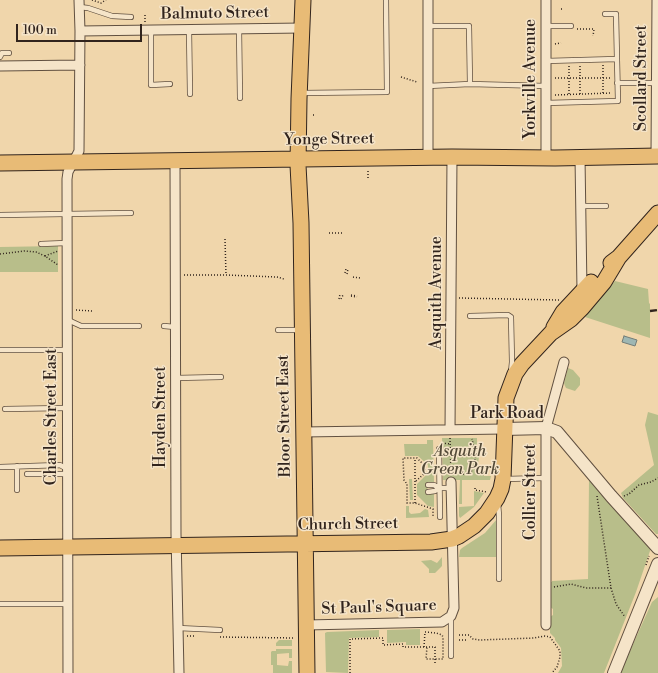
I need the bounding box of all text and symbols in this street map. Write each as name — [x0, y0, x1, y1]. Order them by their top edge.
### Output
street label: Balmuto Street — [161, 3, 269, 25]
scale bar — [18, 16, 144, 42]
street label: Yorkville Avenue — [521, 19, 541, 139]
text: 100 m — [23, 23, 57, 38]
street label: Scollard Street — [632, 25, 652, 131]
street label: Yonge Street — [283, 130, 375, 150]
street label: Asquith Avenue — [427, 236, 447, 350]
street label: Charles Street East — [42, 348, 62, 486]
street label: Bloor Street East — [274, 354, 296, 478]
street label: Hayden Street — [151, 366, 171, 468]
street label: Park Road — [470, 404, 544, 424]
park label: Asquith Green Park — [421, 442, 499, 480]
street label: Collier Street — [521, 444, 541, 540]
street label: Church Street — [298, 515, 398, 535]
street label: St Paul's Square — [321, 596, 437, 620]

